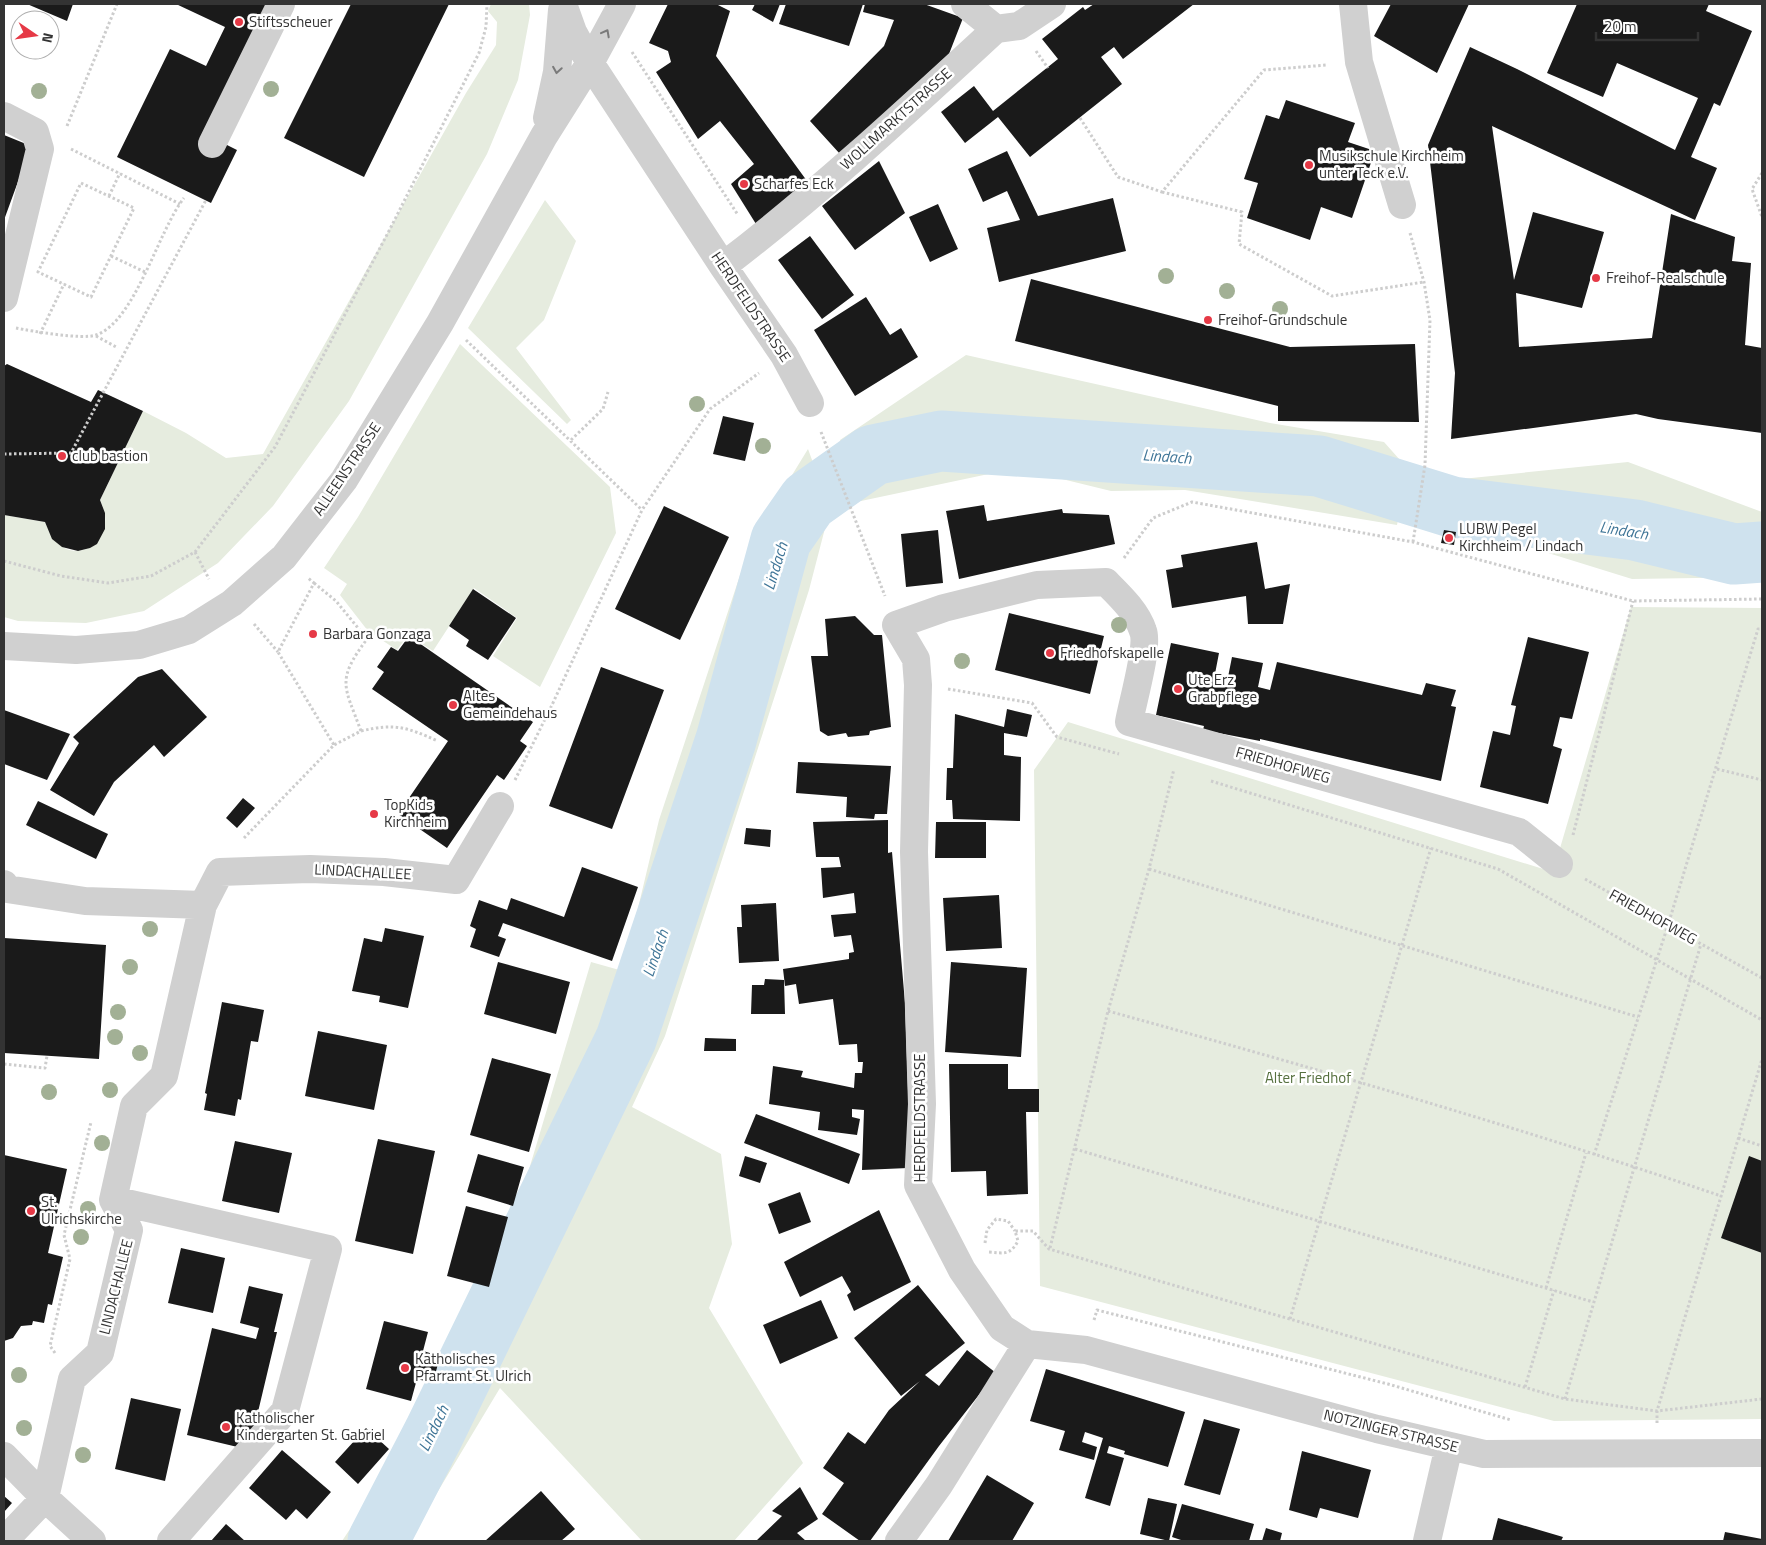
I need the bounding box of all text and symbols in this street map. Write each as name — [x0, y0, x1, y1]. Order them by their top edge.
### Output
north arrow — [10, 10, 60, 60]
place label: Stiftsscheuer — [249, 10, 333, 33]
scale bar — [1596, 10, 1698, 42]
text: 20 m — [1604, 15, 1637, 38]
marker: Stiftsscheuer — [233, 16, 245, 28]
one-way arrow — [600, 29, 610, 38]
text: N — [37, 31, 59, 45]
street label: WOLLMARKTSTRASSE — [835, 62, 957, 175]
one-way arrow — [553, 65, 563, 74]
place label: Musikschule Kirchheim unter Teck e.V. — [1319, 144, 1464, 184]
marker: Musikschule Kirchheim unter Teck e.V. — [1303, 159, 1315, 171]
place label: Scharfes Eck — [754, 172, 834, 195]
marker: Scharfes Eck — [738, 178, 750, 190]
street label: HERDFELDSTRASSE — [706, 247, 797, 367]
place label: Freihof-Realschule — [1606, 266, 1725, 289]
marker: Freihof-Realschule — [1590, 272, 1602, 284]
place label: Freihof-Grundschule — [1218, 308, 1347, 331]
marker: Freihof-Grundschule — [1202, 314, 1214, 326]
street label: ALLEENSTRASSE — [307, 417, 386, 520]
water label: Lindach — [1142, 442, 1193, 470]
place label: club bastion — [72, 444, 148, 467]
marker: club bastion — [56, 450, 68, 462]
water label: Lindach — [1598, 514, 1651, 546]
place label: LUBW Pegel Kirchheim / Lindach — [1459, 517, 1583, 557]
marker: LUBW Pegel Kirchheim / Lindach — [1443, 532, 1455, 544]
water label: Lindach — [756, 538, 794, 593]
place label: Barbara Gonzaga — [323, 622, 432, 645]
marker: Barbara Gonzaga — [307, 628, 319, 640]
place label: Friedhofskapelle — [1060, 641, 1164, 664]
marker: Friedhofskapelle — [1044, 647, 1056, 659]
place label: Ute Erz Grabpflege — [1188, 668, 1257, 708]
marker: Ute Erz Grabpflege — [1172, 683, 1184, 695]
place label: Altes Gemeindehaus — [463, 684, 557, 724]
marker: Altes Gemeindehaus — [447, 699, 459, 711]
street label: FRIEDHOFWEG — [1233, 740, 1333, 789]
place label: TopKids Kirchheim — [384, 793, 447, 833]
marker: TopKids Kirchheim — [368, 808, 380, 820]
street label: LINDACHALLEE — [314, 857, 412, 886]
street label: FRIEDHOFWEG — [1605, 883, 1701, 950]
water label: Lindach — [636, 925, 675, 980]
street label: HERDFELDSTRASSE — [908, 1054, 931, 1182]
park label: Alter Friedhof — [1265, 1066, 1351, 1089]
place label: St. Ulrichskirche — [41, 1190, 122, 1230]
marker: St. Ulrichskirche — [25, 1205, 37, 1217]
street label: LINDACHALLEE — [93, 1237, 138, 1337]
place label: Katholisches Pfarramt St. Ulrich — [415, 1347, 531, 1387]
marker: Katholisches Pfarramt St. Ulrich — [399, 1362, 411, 1374]
water label: Lindach — [412, 1400, 455, 1455]
street label: NOTZINGER STRASSE — [1321, 1403, 1461, 1458]
place label: Katholischer Kindergarten St. Gabriel — [236, 1406, 385, 1446]
marker: Katholischer Kindergarten St. Gabriel — [220, 1421, 232, 1433]

